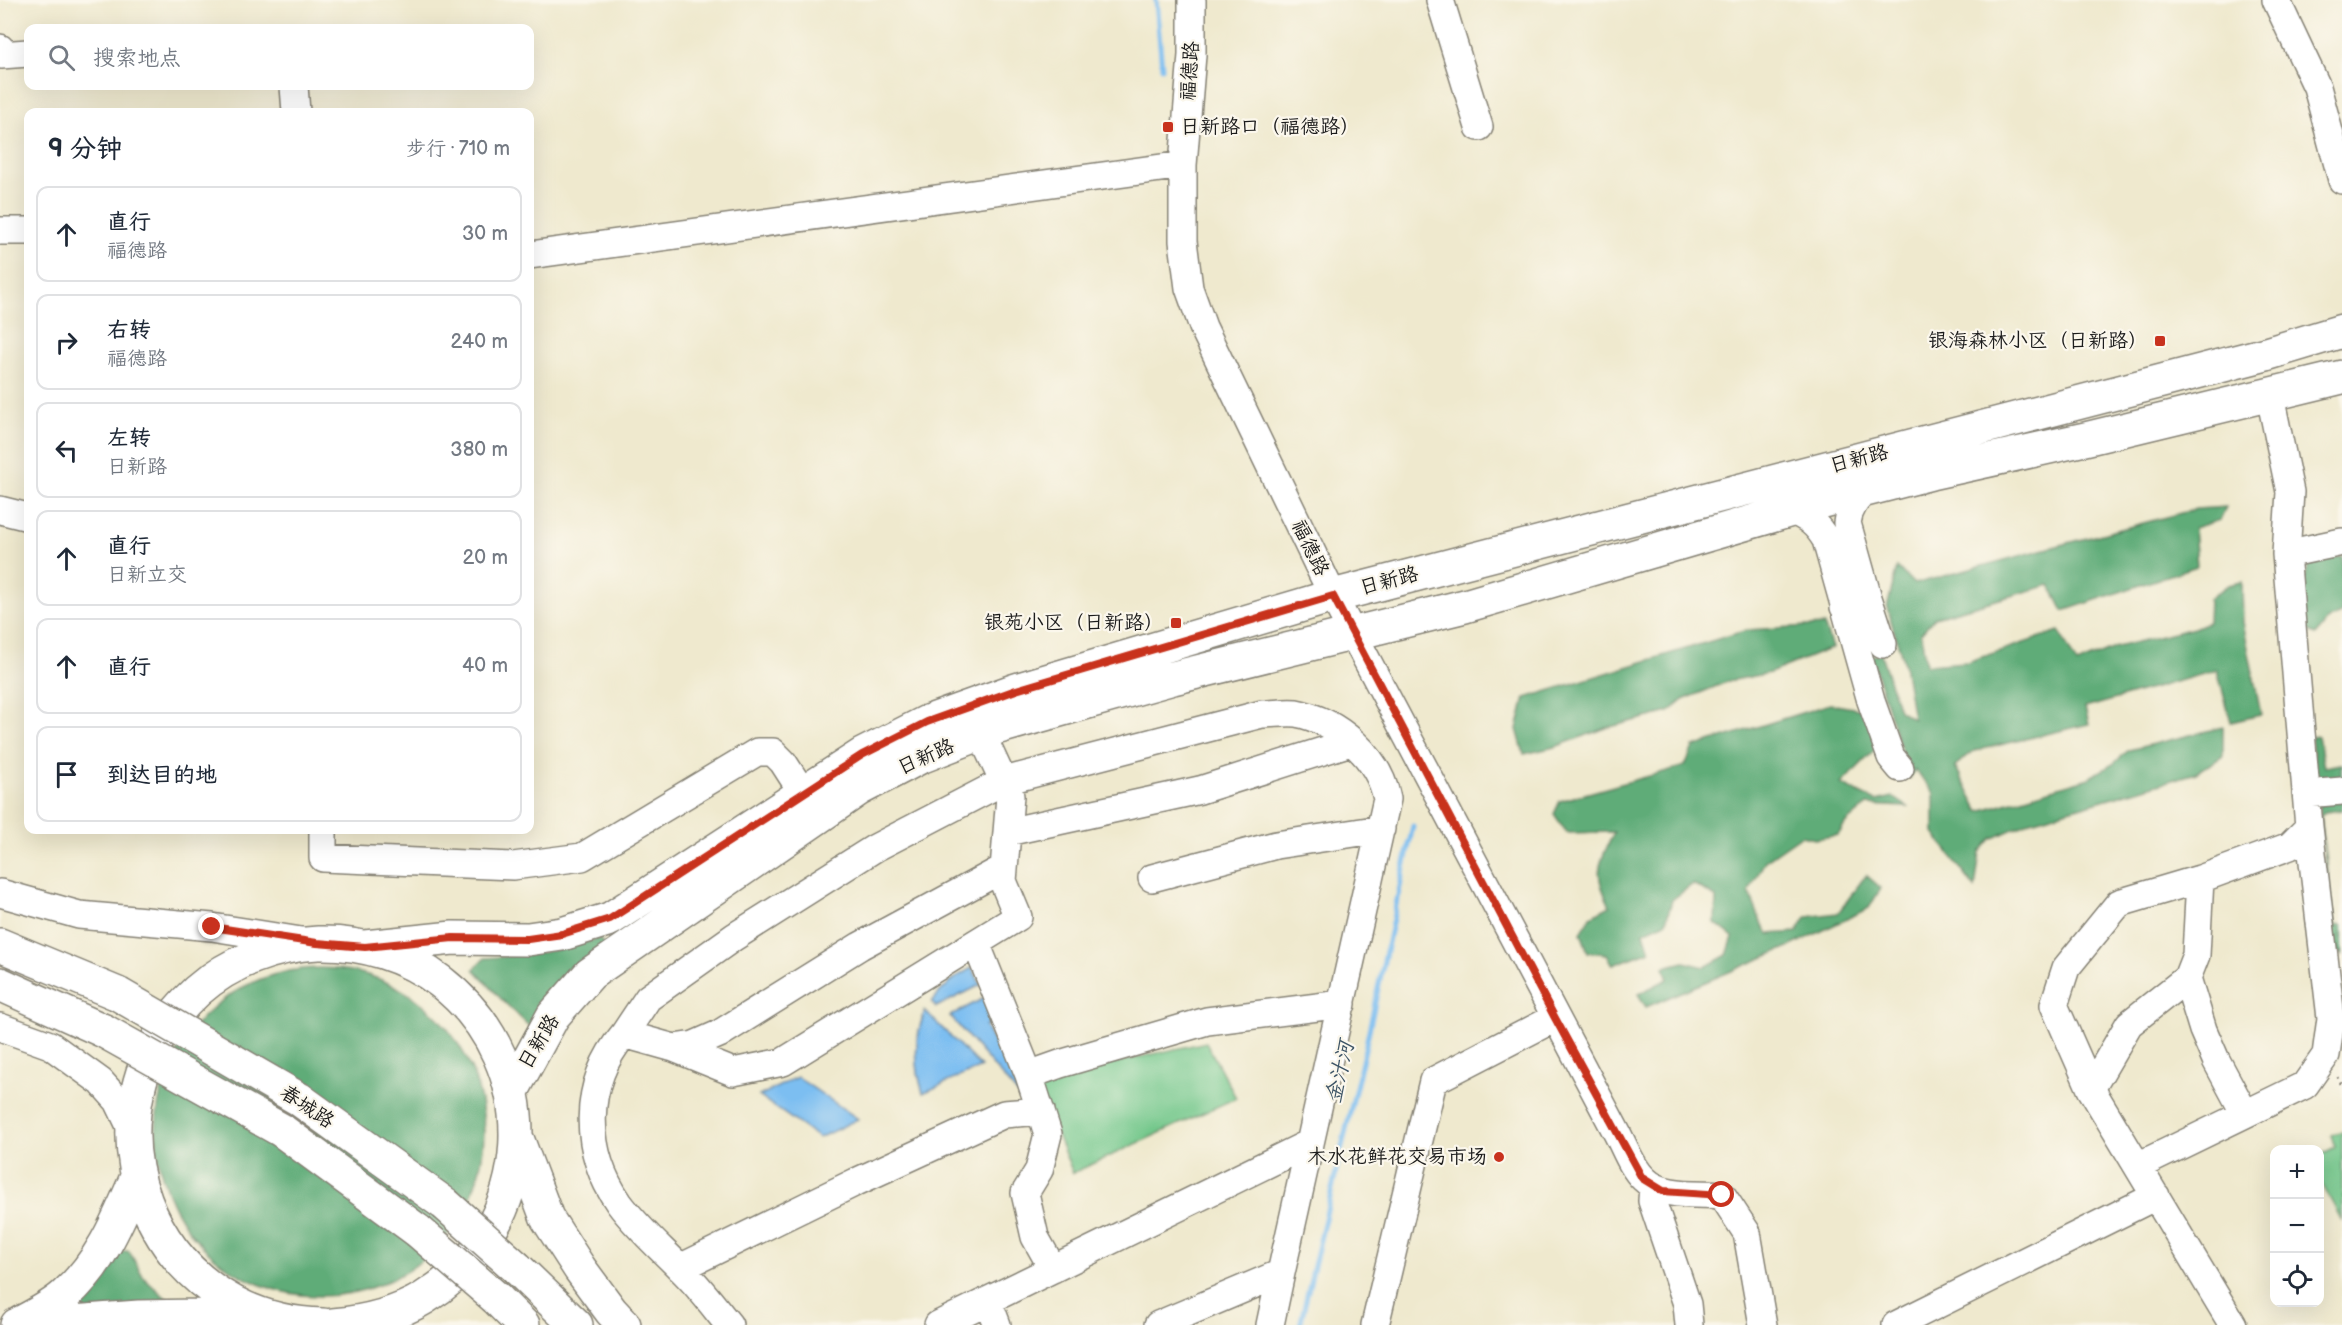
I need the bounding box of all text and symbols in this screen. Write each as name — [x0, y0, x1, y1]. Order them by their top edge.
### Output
search box — [24, 24, 534, 90]
street label: 福德路 — [1176, 39, 1204, 102]
icon: search — [45, 41, 78, 74]
text: 搜索地点 — [93, 45, 181, 72]
place label: 日新路口（福德路） — [1180, 115, 1360, 139]
marker: 日新路口（福德路） — [1161, 120, 1175, 134]
text: 9 分钟 — [48, 134, 122, 165]
text: 步行 · 710 m — [406, 137, 510, 161]
text: 直行 — [107, 209, 151, 236]
icon: ahead — [50, 218, 83, 251]
text: 30 m — [462, 222, 508, 246]
text: 福德路 — [107, 239, 167, 263]
text: 右转 — [107, 317, 151, 344]
icon: right — [50, 326, 83, 359]
place label: 银海森林小区（日新路） — [1928, 329, 2148, 353]
text: 240 m — [451, 330, 508, 354]
marker: 银海森林小区（日新路） — [2153, 334, 2167, 348]
text: 福德路 — [107, 347, 167, 371]
text: 左转 — [107, 425, 151, 452]
icon: left — [50, 434, 83, 467]
text: 380 m — [450, 438, 508, 462]
street label: 日新路 — [1827, 439, 1892, 478]
text: 日新路 — [107, 455, 167, 479]
street label: 福德路 — [1286, 516, 1334, 581]
text: 直行 — [107, 533, 151, 560]
icon: ahead — [50, 542, 83, 575]
text: 20 m — [463, 546, 508, 570]
street label: 日新路 — [1357, 561, 1422, 600]
text: 日新立交 — [107, 563, 187, 587]
place label: 银苑小区（日新路） — [984, 611, 1164, 635]
marker: 银苑小区（日新路） — [1169, 616, 1183, 630]
icon: ahead — [50, 650, 83, 683]
text: 直行 — [107, 654, 151, 681]
text: 40 m — [462, 654, 508, 678]
street label: 日新路 — [894, 733, 959, 780]
icon: arrive — [50, 758, 83, 791]
text: 到达目的地 — [107, 762, 217, 789]
route end — [198, 913, 224, 939]
street label: 日新路 — [513, 1009, 565, 1074]
water label: 金汁河 — [1321, 1036, 1360, 1106]
street label: 春城路 — [275, 1080, 339, 1134]
place label: 木水花鲜花交易市场 — [1307, 1145, 1487, 1169]
map controls — [2270, 1145, 2324, 1307]
button: + — [2270, 1145, 2324, 1199]
marker: 木水花鲜花交易市场 — [1492, 1150, 1506, 1164]
route start — [1708, 1181, 1734, 1207]
button: − — [2270, 1199, 2324, 1253]
button: locate — [2270, 1253, 2324, 1307]

